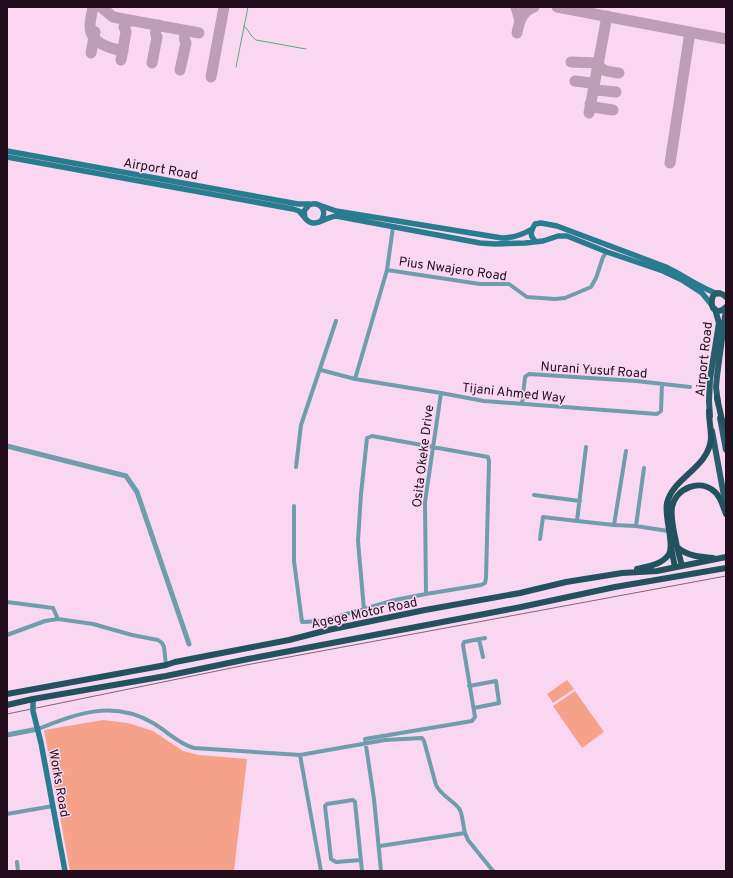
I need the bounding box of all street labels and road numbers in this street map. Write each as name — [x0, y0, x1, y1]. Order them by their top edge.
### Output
street label: Airport Road — [122, 156, 199, 184]
street label: Pius Nwajero Road — [398, 254, 508, 285]
street label: Airport Road — [693, 321, 717, 397]
street label: Nurani Yusuf Road — [540, 359, 648, 383]
street label: Tijani Ahmed Way — [461, 381, 566, 407]
street label: Osita Okeke Drive — [410, 404, 438, 509]
street label: Agege Motor Road — [310, 595, 419, 633]
street label: Works Road — [44, 748, 72, 819]

